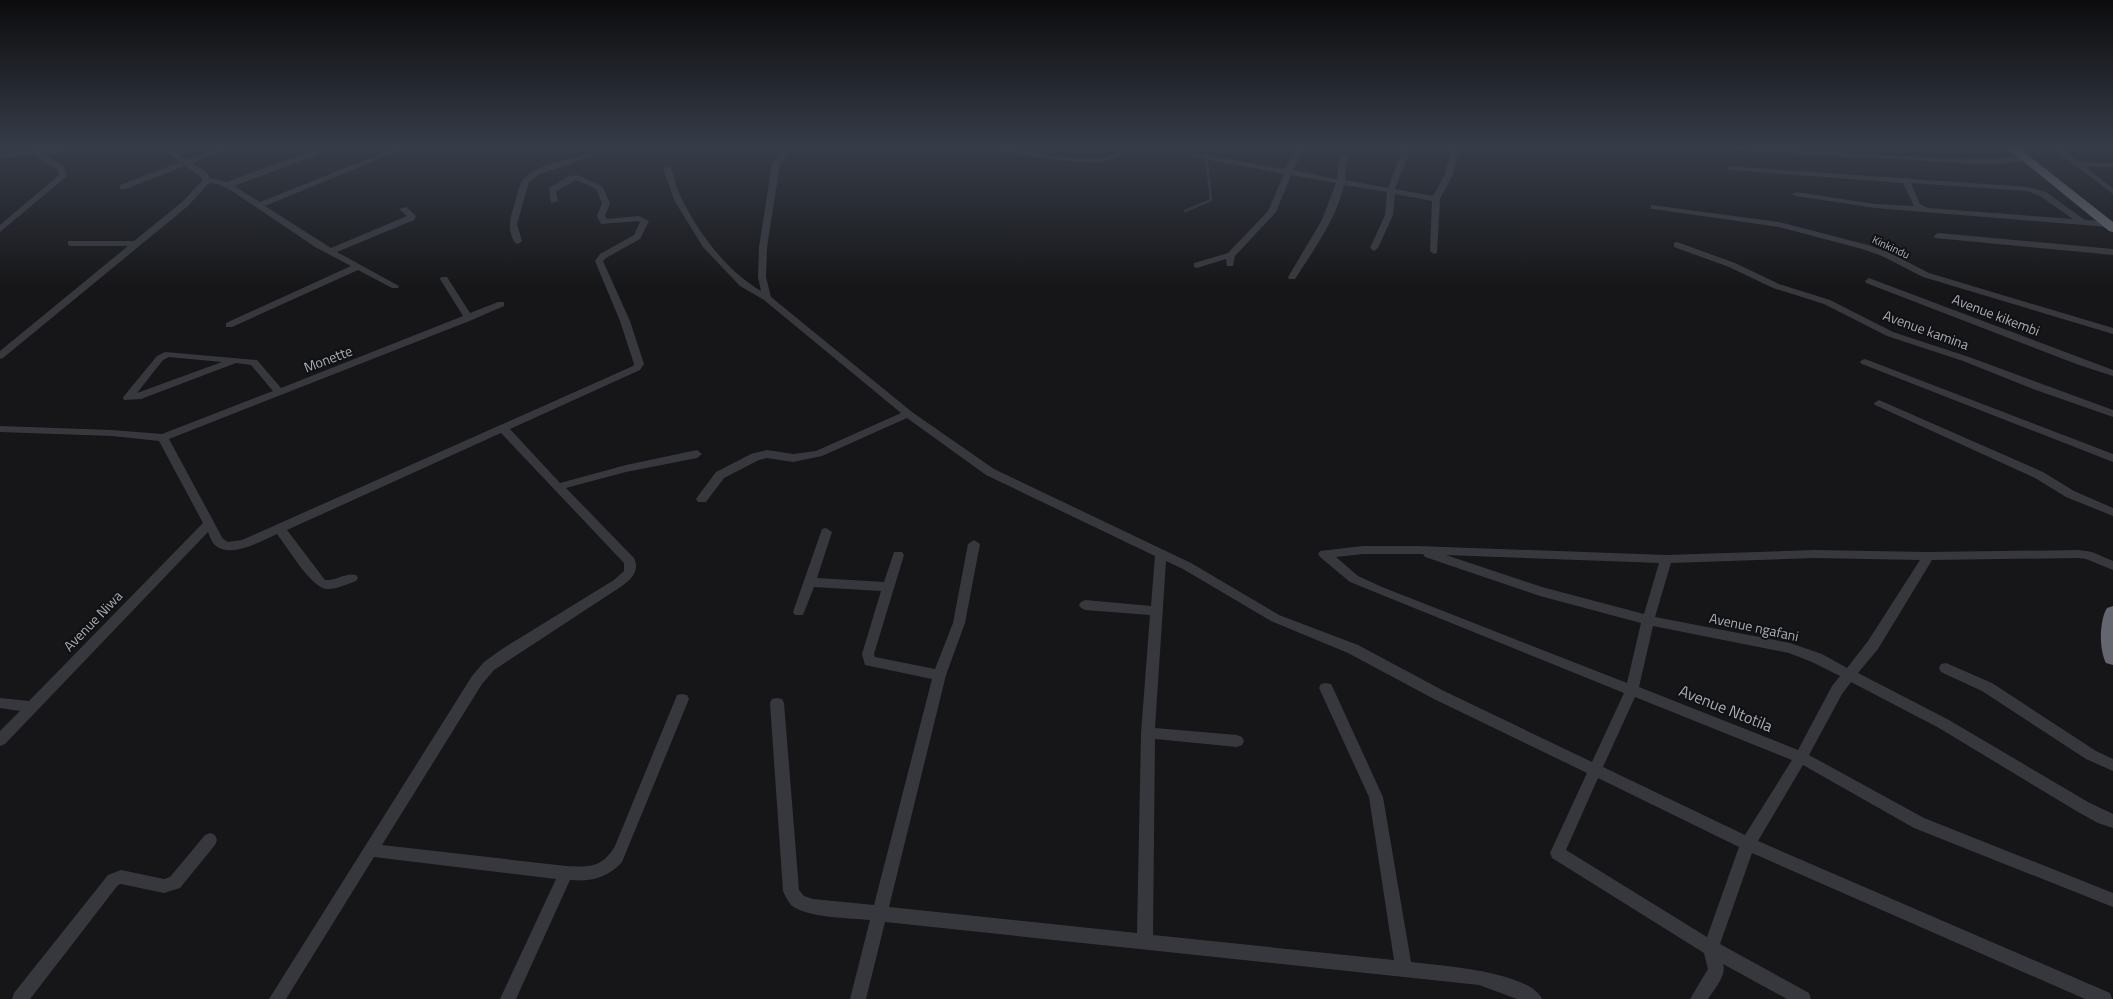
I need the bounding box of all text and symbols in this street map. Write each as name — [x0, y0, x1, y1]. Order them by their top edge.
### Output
street label: Kinkindu — [1870, 231, 1913, 263]
street label: Avenue kikembi — [1949, 288, 2043, 341]
street label: Avenue kamina — [1880, 304, 1972, 355]
street label: Monette — [300, 340, 355, 377]
street label: Avenue Niwa — [58, 586, 127, 656]
street label: Avenue ngafani — [1707, 607, 1801, 646]
street label: Avenue Ntotila — [1676, 678, 1776, 738]

